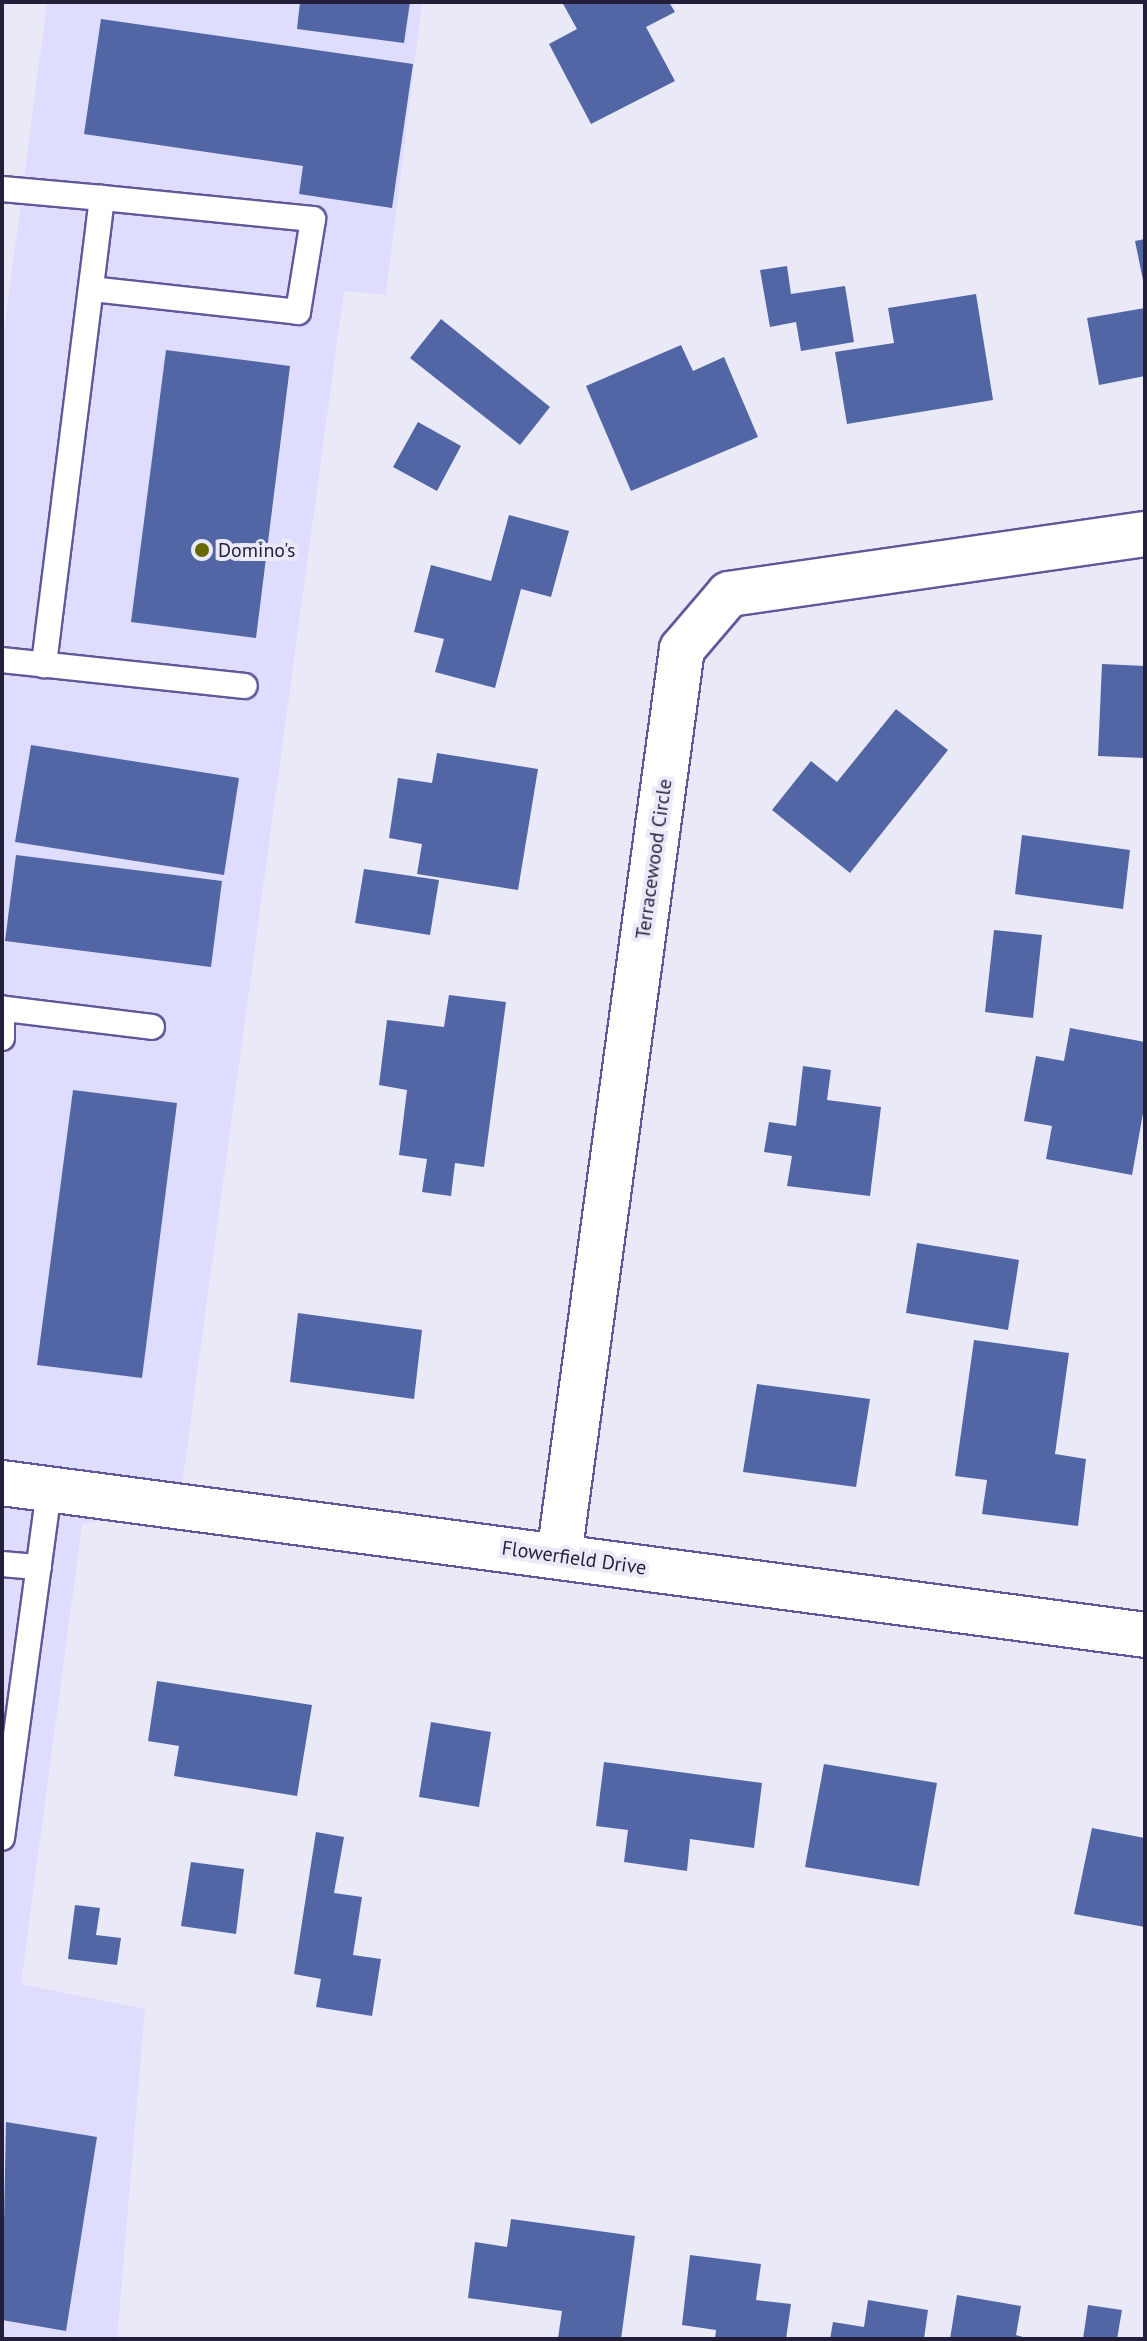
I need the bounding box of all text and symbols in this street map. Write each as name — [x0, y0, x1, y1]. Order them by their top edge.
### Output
place label: Domino's — [218, 538, 296, 562]
marker: Domino's — [193, 541, 211, 559]
street label: Terracewood Circle — [631, 777, 677, 941]
street label: Flowerfield Drive — [500, 1536, 648, 1580]

